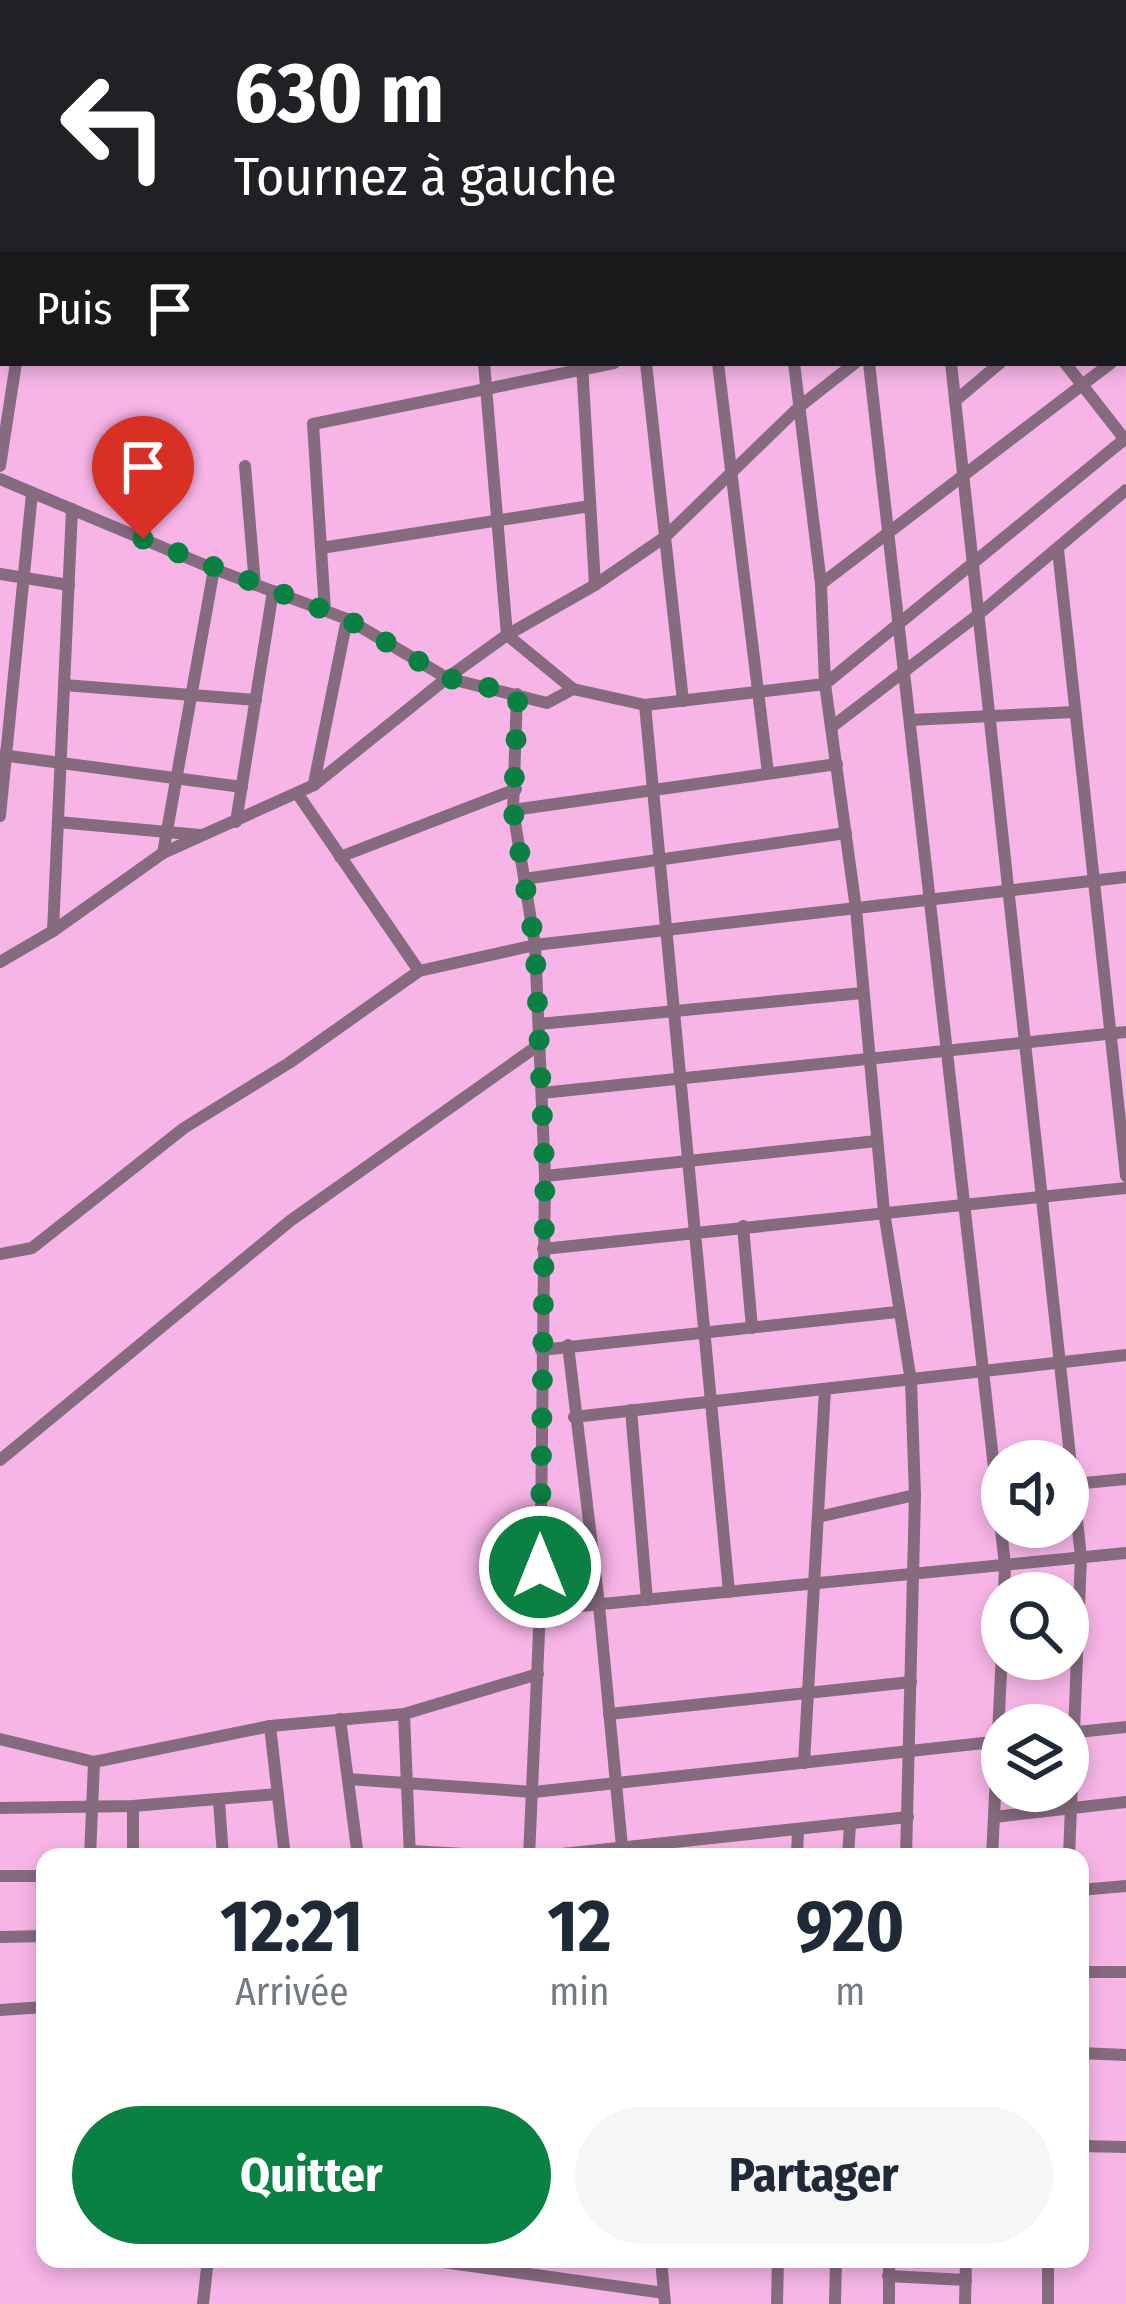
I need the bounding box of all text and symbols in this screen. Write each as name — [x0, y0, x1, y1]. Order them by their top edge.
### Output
text: 630 m — [234, 43, 444, 144]
icon: left — [36, 48, 192, 204]
text: Tournez à gauche — [234, 145, 617, 209]
icon: arrive — [137, 276, 203, 342]
text: Puis — [36, 282, 113, 336]
pin — [92, 416, 194, 539]
icon: arrive — [110, 434, 176, 500]
map controls — [981, 1440, 1089, 1812]
button: sound — [981, 1440, 1089, 1548]
position arrow — [477, 1504, 603, 1630]
button: search — [981, 1572, 1089, 1680]
button: layers — [981, 1704, 1089, 1812]
text: 12:21 — [220, 1884, 363, 1970]
text: 12 — [548, 1884, 611, 1970]
text: 920 — [796, 1884, 905, 1970]
text: Arrivée — [235, 1969, 348, 2015]
text: min — [549, 1969, 610, 2015]
text: m — [835, 1969, 865, 2015]
button: Quitter — [72, 2106, 551, 2244]
button: Partager — [575, 2106, 1053, 2244]

